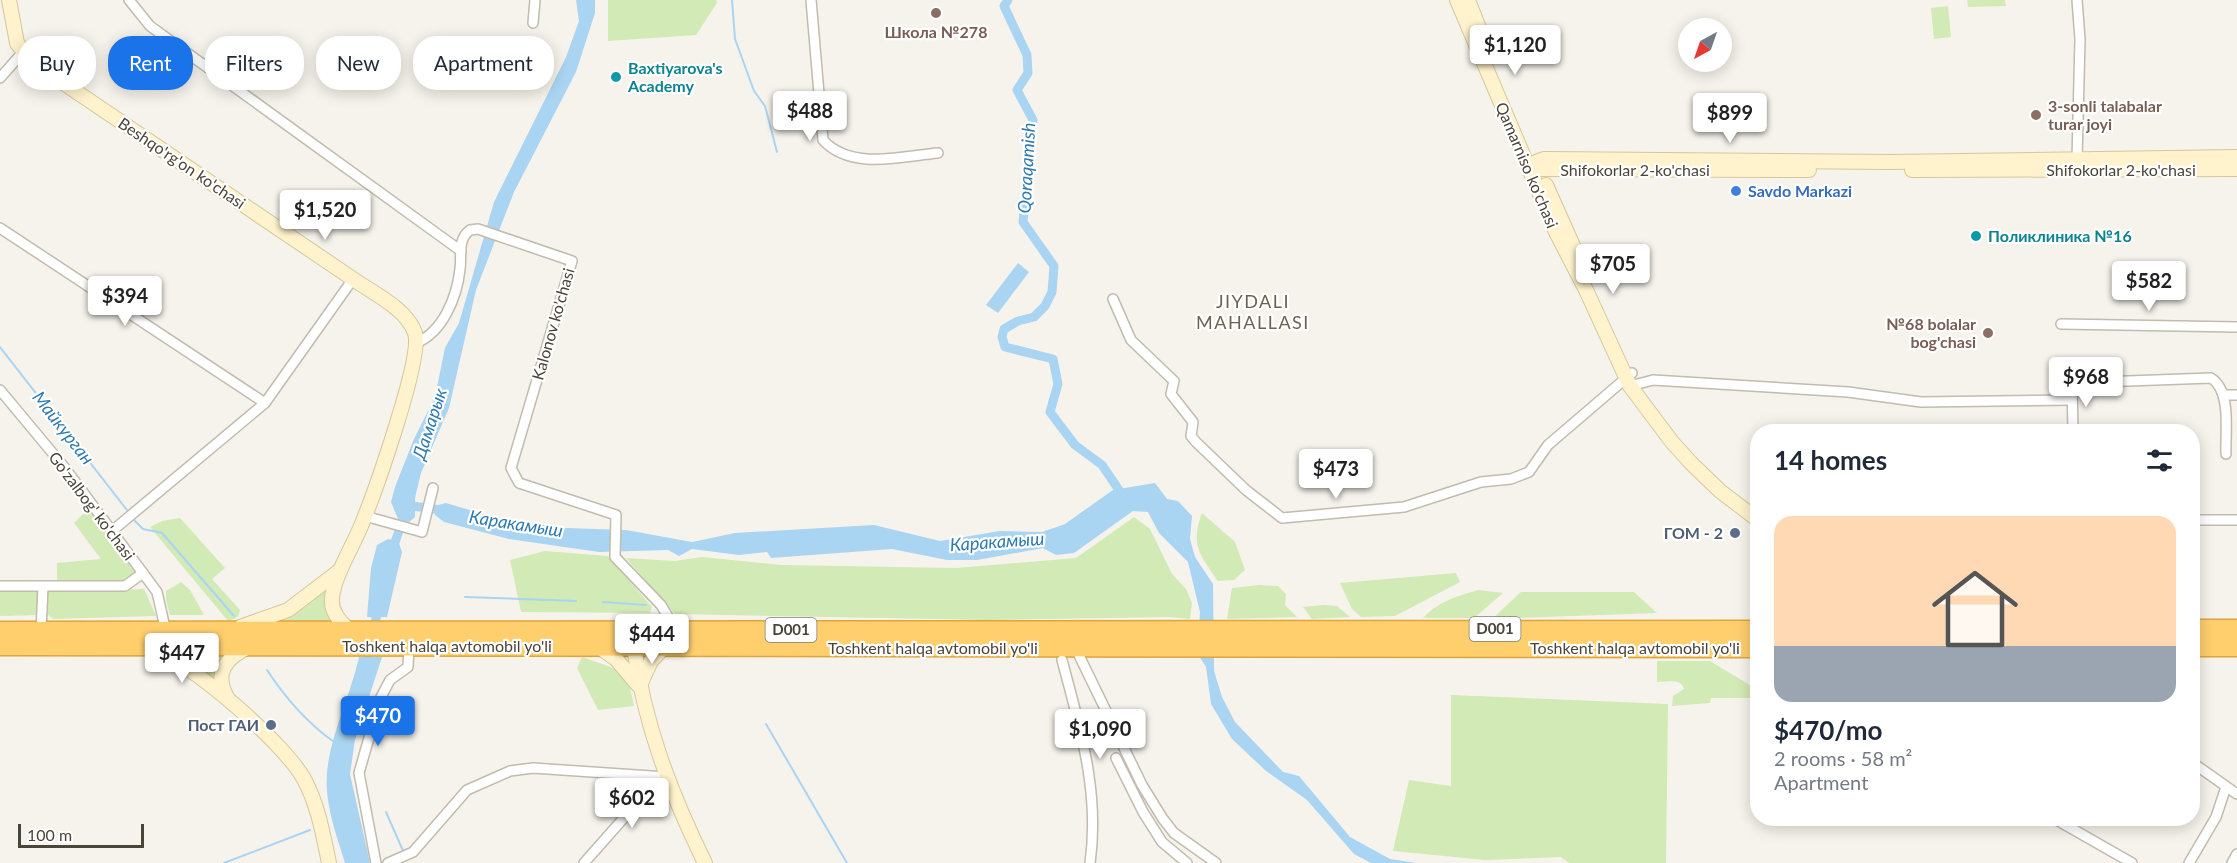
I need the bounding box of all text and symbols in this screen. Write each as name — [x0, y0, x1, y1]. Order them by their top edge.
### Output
marker: Школа №278 — [929, 6, 943, 20]
north arrow — [1678, 18, 1732, 72]
map controls — [1678, 18, 1732, 72]
place label: Школа №278 — [885, 22, 987, 41]
pin: $1,120 — [1466, 25, 1564, 76]
text: $1,120 — [1484, 32, 1546, 56]
chip: Buy — [18, 36, 96, 90]
chip: Rent — [108, 36, 193, 90]
chip: Filters — [205, 36, 304, 90]
chip: New — [316, 36, 401, 90]
chip: Apartment — [413, 36, 554, 90]
place label: Baxtiyarova's Academy — [627, 58, 723, 95]
marker: Baxtiyarova's Academy — [609, 70, 623, 84]
pin: $488 — [774, 91, 846, 142]
pin: $899 — [1694, 93, 1766, 144]
place label: 3-sonli talabalar turar joyi — [2048, 96, 2162, 133]
text: $488 — [787, 98, 833, 122]
street label: Qamarniso ko'chasi — [1492, 99, 1563, 231]
text: $899 — [1707, 100, 1753, 124]
marker: 3-sonli talabalar turar joyi — [2029, 108, 2043, 122]
street label: Beshqo'rg'on ko'chasi — [115, 113, 249, 212]
water label: Qoraqamish — [1013, 122, 1039, 214]
street label: Shifokorlar 2-ko'chasi — [1560, 160, 1710, 179]
street label: Shifokorlar 2-ko'chasi — [2046, 160, 2196, 179]
place label: Savdo Markazi — [1748, 181, 1852, 200]
marker: Savdo Markazi — [1729, 184, 1743, 198]
pin: $1,520 — [276, 190, 374, 241]
text: $1,520 — [294, 197, 356, 221]
place label: Поликлиника №16 — [1988, 226, 2132, 245]
marker: Поликлиника №16 — [1969, 229, 1983, 243]
pin: $705 — [1577, 244, 1649, 295]
text: $705 — [1590, 251, 1636, 275]
pin: $582 — [2113, 261, 2185, 312]
street label: Kalonov ko'chasi — [527, 266, 578, 382]
text: $582 — [2126, 268, 2172, 292]
pin: $394 — [89, 276, 161, 327]
text: $394 — [102, 283, 148, 307]
district label: JIYDALI MAHALLASI — [1196, 290, 1310, 333]
place label: №68 bolalar bog'chasi — [1886, 314, 1976, 351]
marker: №68 bolalar bog'chasi — [1981, 326, 1995, 340]
pin: $968 — [2050, 357, 2122, 408]
text: $968 — [2063, 364, 2109, 388]
water label: Дамарык — [407, 385, 451, 463]
water label: Майкурган — [28, 386, 99, 468]
text: 14 homes — [1774, 444, 1887, 476]
icon: filters — [2143, 444, 2176, 477]
street label: Go'zalbog' ko'chasi — [45, 448, 139, 564]
pin: $473 — [1300, 449, 1372, 500]
text: $473 — [1313, 456, 1359, 480]
water label: Каракамыш — [468, 505, 565, 541]
place label: ГОМ - 2 — [1664, 523, 1723, 542]
marker: ГОМ - 2 — [1728, 526, 1742, 540]
water label: Каракамыш — [949, 527, 1045, 555]
icon: home — [1921, 555, 2029, 663]
pin: $444 — [616, 614, 688, 665]
road number: D001 — [1470, 617, 1520, 641]
road number: D001 — [766, 618, 816, 642]
text: $444 — [629, 621, 675, 645]
pin: $447 — [146, 633, 218, 684]
street label: Toshkent halqa avtomobil yo'li — [342, 636, 552, 655]
street label: Toshkent halqa avtomobil yo'li — [828, 638, 1038, 657]
street label: Toshkent halqa avtomobil yo'li — [1530, 638, 1740, 657]
text: $447 — [159, 640, 205, 664]
pin: $470 — [342, 696, 414, 747]
text: $470 — [355, 703, 401, 727]
pin: $1,090 — [1051, 709, 1149, 760]
text: $470/mo — [1774, 714, 1882, 746]
place label: Пост ГАИ — [188, 715, 259, 734]
text: $1,090 — [1069, 716, 1131, 740]
marker: Пост ГАИ — [264, 718, 278, 732]
text: 2 rooms · 58 m² — [1774, 746, 1912, 770]
text: Apartment — [1774, 770, 1868, 794]
pin: $602 — [596, 778, 668, 829]
text: $602 — [609, 785, 655, 809]
scale bar — [18, 821, 144, 848]
text: 100 m — [27, 825, 72, 844]

